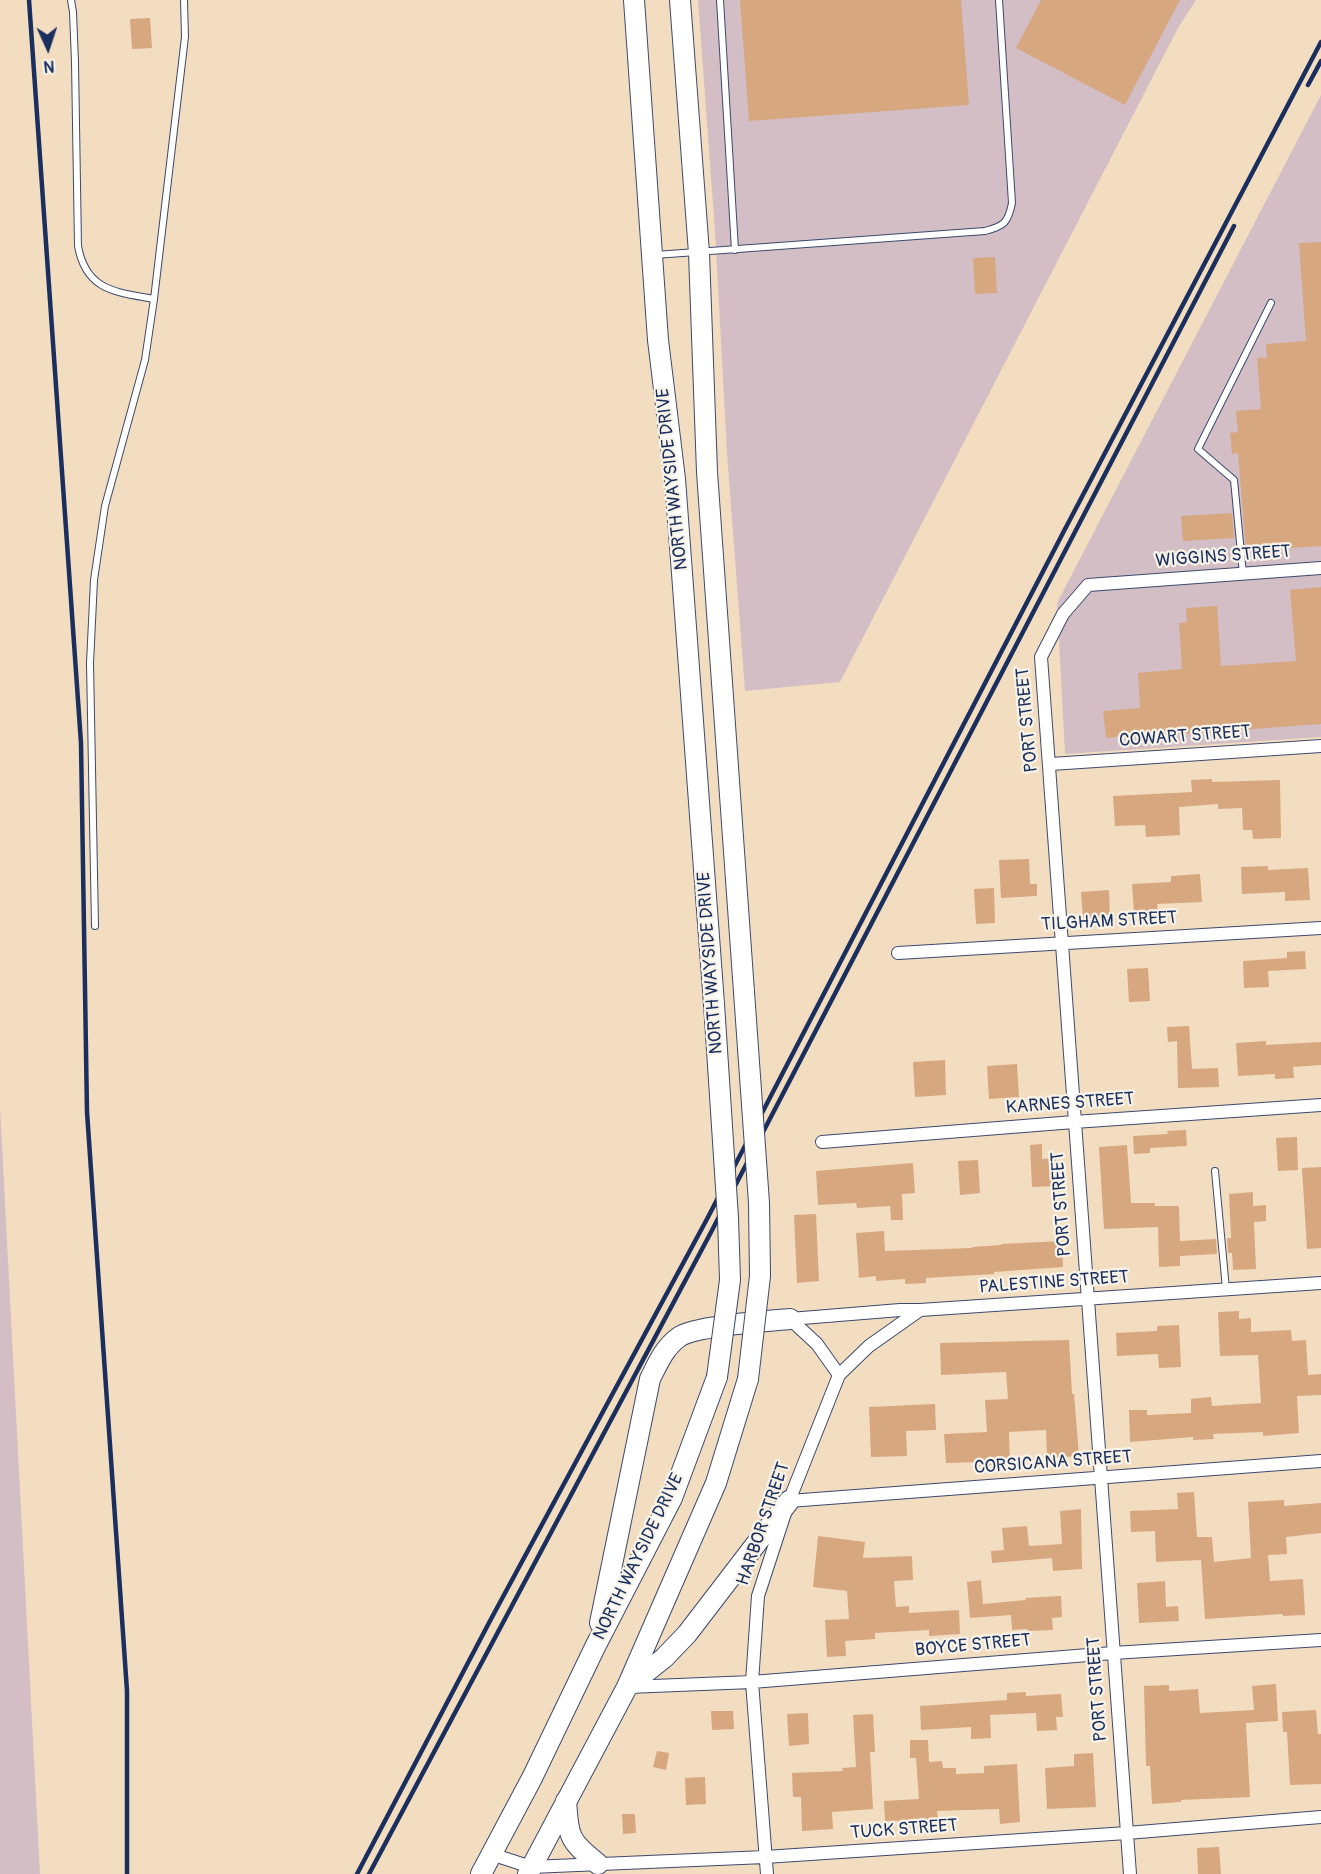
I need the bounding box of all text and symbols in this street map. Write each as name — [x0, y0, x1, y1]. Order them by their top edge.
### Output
north arrow — [18, 18, 78, 78]
text: N — [43, 56, 55, 76]
street label: NORTH WAYSIDE DRIVE — [653, 387, 693, 571]
street label: WIGGINS STREET — [1155, 541, 1291, 573]
street label: PORT STREET — [1013, 667, 1043, 773]
street label: COWART STREET — [1119, 722, 1251, 752]
street label: NORTH WAYSIDE DRIVE — [694, 871, 728, 1055]
street label: TILGHAM STREET — [1040, 908, 1178, 936]
street label: KARNES STREET — [1005, 1089, 1135, 1119]
street label: PORT STREET — [1048, 1151, 1076, 1257]
street label: PALESTINE STREET — [979, 1267, 1129, 1299]
street label: CORSICANA STREET — [973, 1447, 1133, 1479]
street label: HARBOR STREET — [733, 1459, 795, 1589]
street label: NORTH WAYSIDE DRIVE — [589, 1470, 689, 1644]
street label: BOYCE STREET — [914, 1630, 1032, 1662]
street label: PORT STREET — [1084, 1636, 1112, 1742]
street label: TUCK STREET — [850, 1815, 958, 1845]

